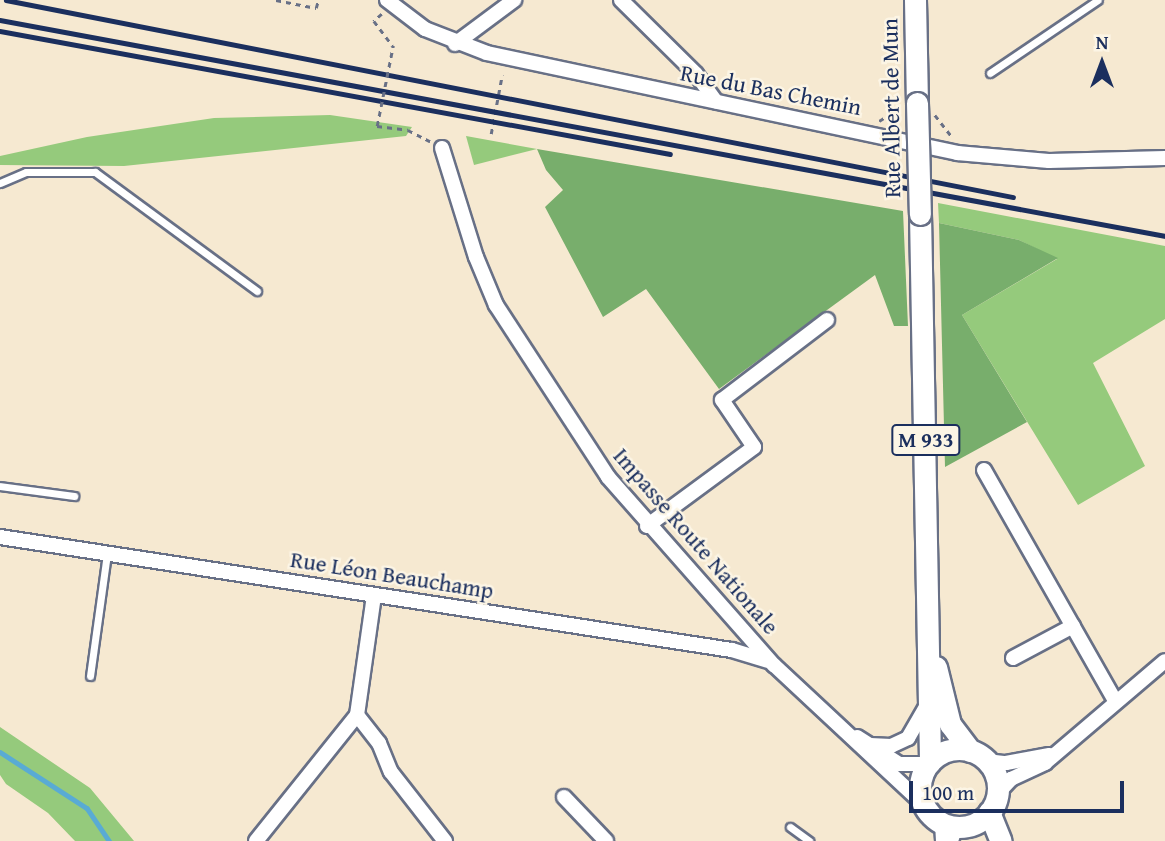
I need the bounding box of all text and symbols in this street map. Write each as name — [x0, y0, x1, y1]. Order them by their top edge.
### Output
street label: Rue Albert de Mun — [876, 18, 906, 198]
north arrow — [1067, 28, 1137, 98]
text: N — [1096, 28, 1108, 56]
street label: Rue du Bas Chemin — [678, 59, 864, 121]
road number: M 933 — [891, 422, 961, 458]
street label: Impasse Route Nationale — [608, 442, 784, 640]
street label: Rue Léon Beauchamp — [288, 545, 496, 605]
scale bar — [913, 768, 1128, 812]
text: 100 m — [922, 777, 974, 808]

